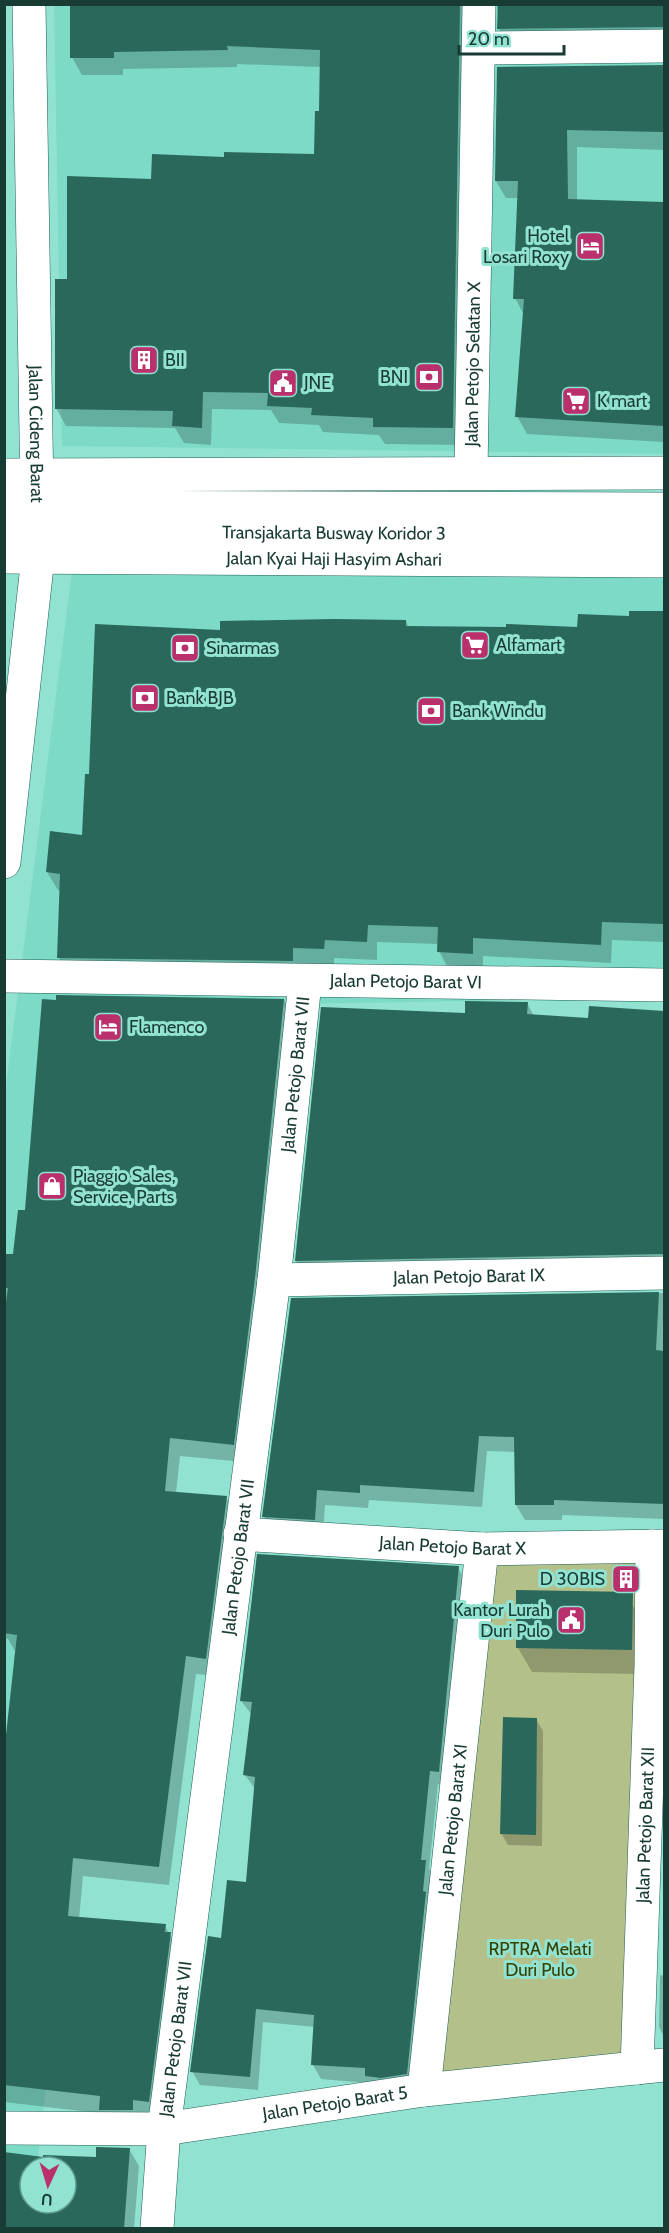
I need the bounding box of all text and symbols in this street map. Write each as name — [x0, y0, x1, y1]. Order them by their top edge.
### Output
scale bar — [459, 18, 564, 56]
text: 20 m — [468, 28, 510, 50]
place label: Hotel Losari Roxy — [483, 225, 570, 268]
hotel icon: Hotel Losari Roxy — [574, 230, 606, 262]
street label: Jalan Petojo Selatan X — [460, 281, 485, 448]
building icon: BII — [128, 344, 160, 376]
place label: BII — [165, 349, 185, 371]
bank icon: BNI — [413, 361, 445, 393]
street label: Jalan Cideng Barat — [24, 364, 48, 503]
place label: BNI — [380, 366, 408, 388]
public building icon: JNE — [267, 367, 299, 399]
place label: JNE — [303, 372, 331, 394]
supermarket icon: K mart — [560, 385, 592, 417]
place label: K mart — [597, 390, 647, 412]
street label: Transjakarta Busway Koridor 3 — [222, 521, 446, 545]
street label: Jalan Kyai Haji Hasyim Ashari — [225, 547, 442, 571]
supermarket icon: Alfamart — [459, 629, 491, 661]
bank icon: Sinarmas — [169, 632, 201, 664]
place label: Alfamart — [496, 634, 562, 656]
place label: Sinarmas — [206, 637, 277, 659]
bank icon: Bank BJB — [129, 682, 161, 714]
place label: Bank BJB — [166, 687, 234, 709]
bank icon: Bank Windu — [415, 695, 447, 727]
place label: Bank Windu — [452, 700, 544, 722]
street label: Jalan Petojo Barat VI — [329, 969, 482, 994]
street label: Jalan Petojo Barat VII — [276, 995, 314, 1155]
hotel icon: Flamenco — [92, 1011, 124, 1043]
place label: Flamenco — [129, 1016, 204, 1038]
place label: Piaggio Sales, Service, Parts — [73, 1165, 176, 1208]
shop icon: Piaggio Sales, Service, Parts — [36, 1170, 68, 1202]
street label: Jalan Petojo Barat IX — [392, 1264, 545, 1289]
street label: Jalan Petojo Barat VII — [217, 1478, 259, 1637]
street label: Jalan Petojo Barat X — [377, 1532, 527, 1560]
building icon: D 30BIS — [610, 1563, 642, 1595]
place label: D 30BIS — [540, 1568, 605, 1590]
place label: Kantor Lurah Duri Pulo — [453, 1599, 550, 1642]
public building icon: Kantor Lurah Duri Pulo — [555, 1604, 587, 1636]
street label: Jalan Petojo Barat XI — [434, 1743, 472, 1897]
street label: Jalan Petojo Barat XII — [632, 1747, 659, 1905]
park label: RPTRA Melati Duri Pulo — [489, 1938, 591, 1981]
street label: Jalan Petojo Barat VII — [155, 1960, 197, 2119]
street label: Jalan Petojo Barat 5 — [260, 2082, 409, 2125]
north arrow — [18, 2155, 78, 2215]
text: U — [41, 2190, 53, 2209]

